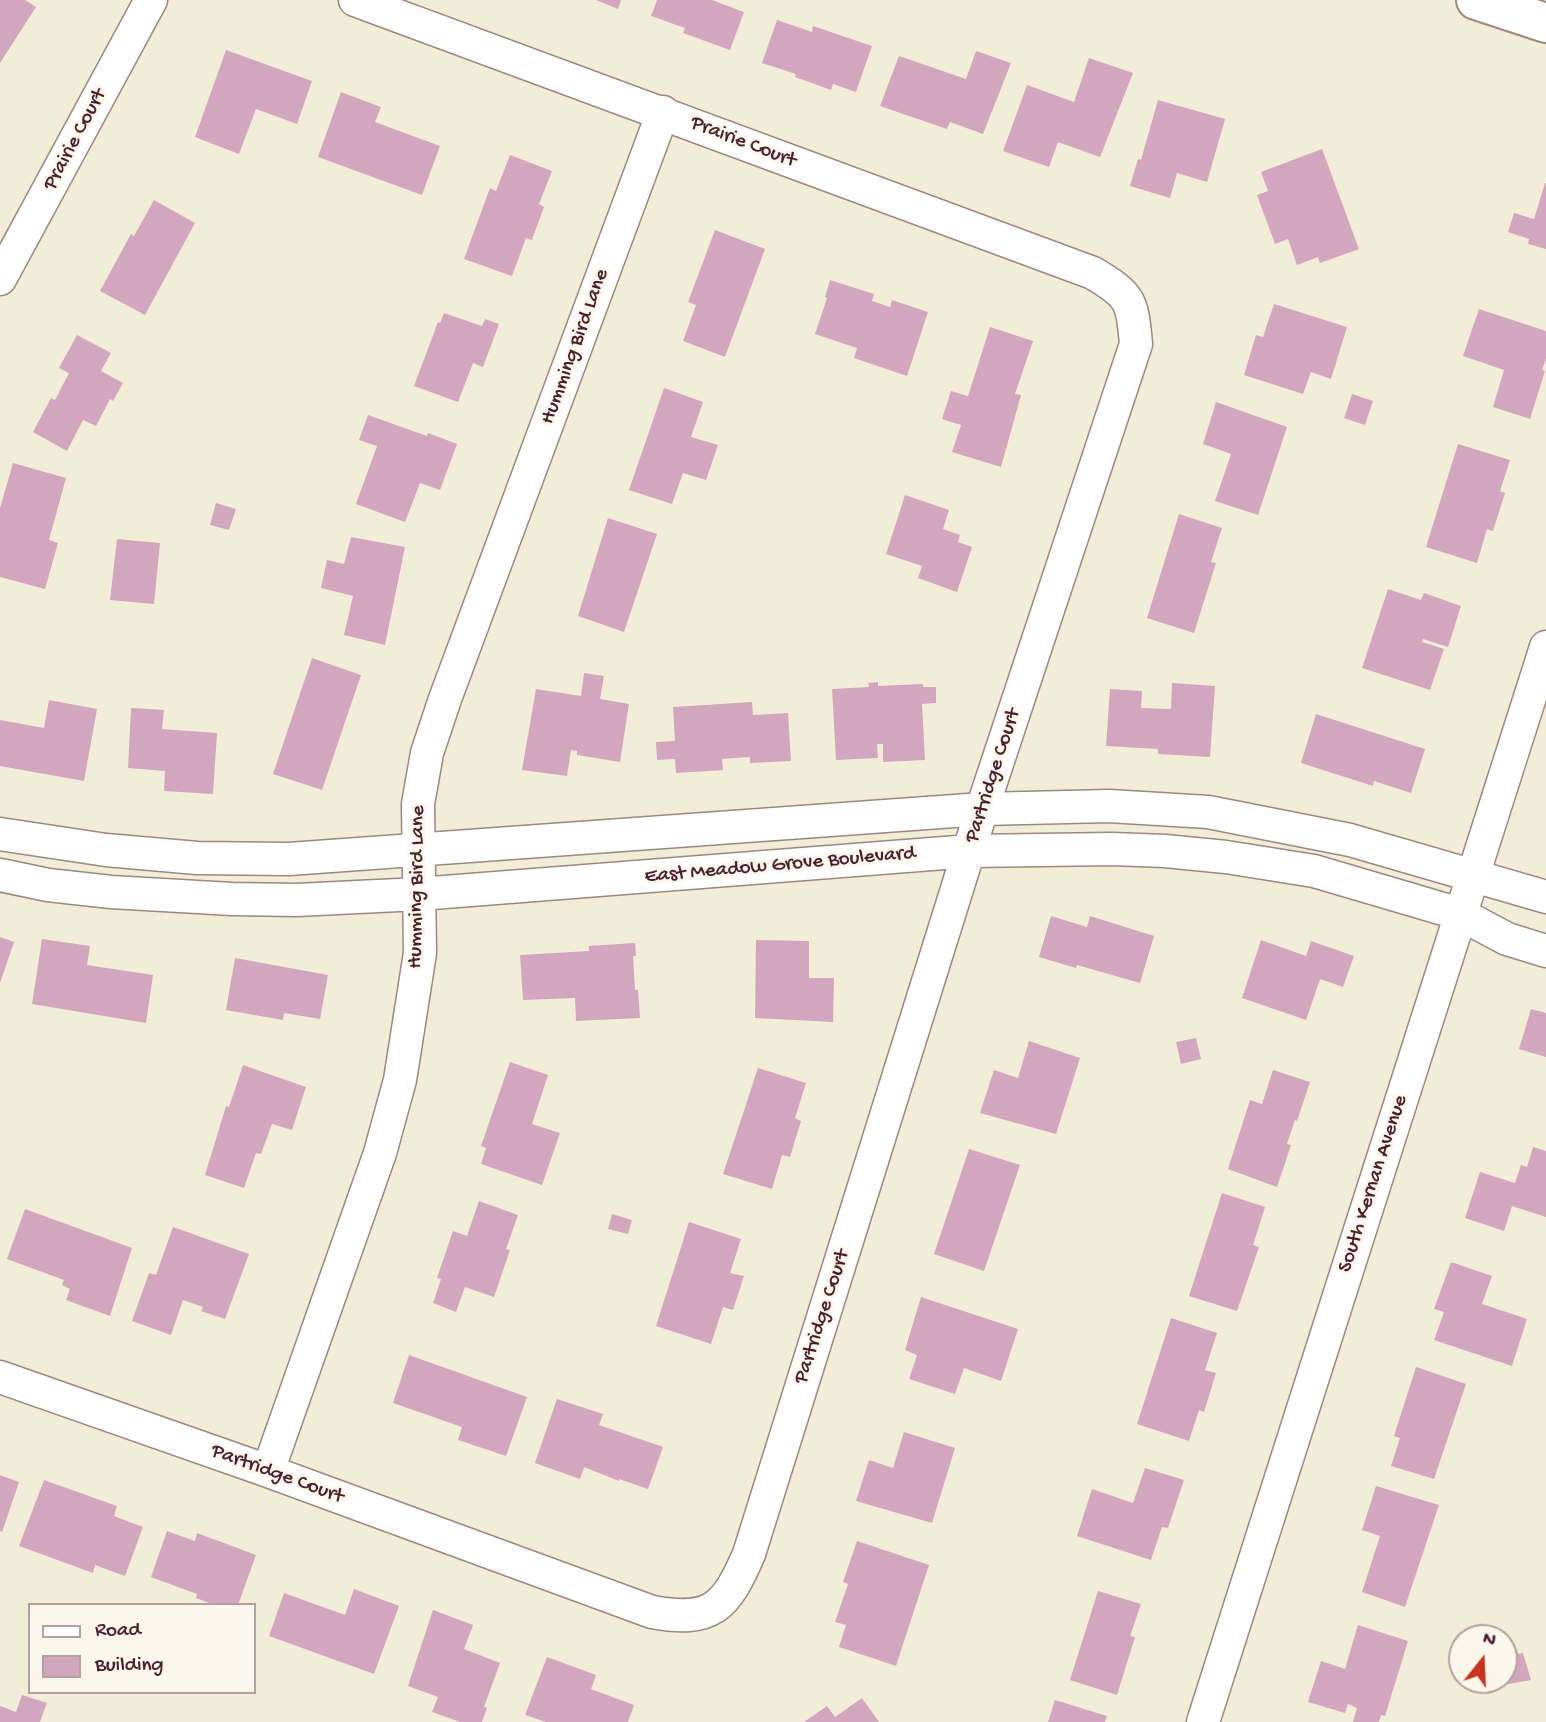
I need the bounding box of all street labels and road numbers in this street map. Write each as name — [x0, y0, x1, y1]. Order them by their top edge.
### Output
street label: Prairie Court — [39, 85, 113, 195]
street label: Prairie Court — [687, 111, 799, 175]
street label: Humming Bird Lane — [536, 266, 616, 428]
street label: Partridge Court — [960, 706, 1028, 846]
street label: Humming Bird Lane — [404, 805, 432, 969]
street label: East Meadow Grove Boulevard — [644, 842, 916, 890]
street label: South Kernan Avenue — [1333, 1092, 1415, 1276]
street label: Partridge Court — [789, 1247, 857, 1387]
street label: Partridge Court — [207, 1439, 347, 1511]

